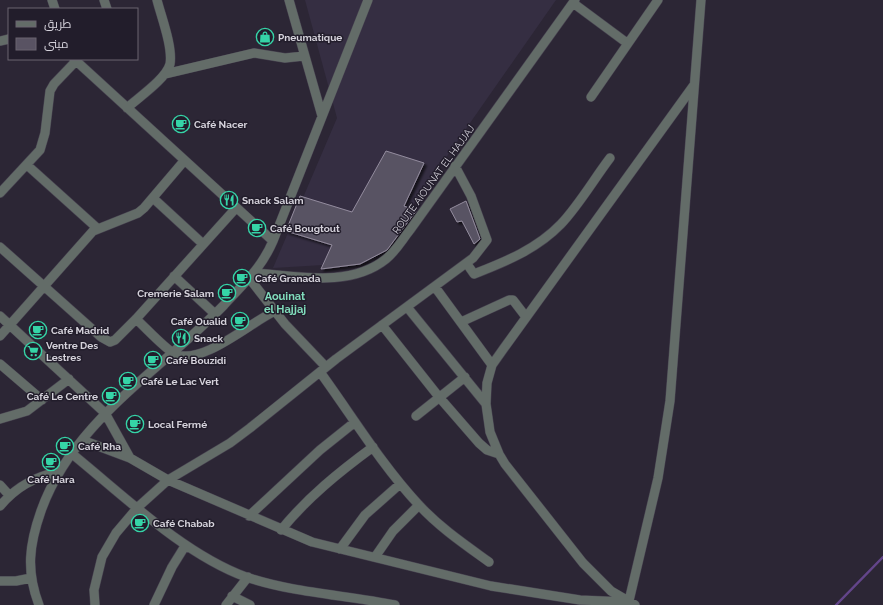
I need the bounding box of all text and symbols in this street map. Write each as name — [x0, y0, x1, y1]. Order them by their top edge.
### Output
legend — [8, 8, 138, 60]
text: طريق — [44, 17, 72, 31]
shop icon: Pneumatique — [255, 27, 275, 47]
place label: Pneumatique — [278, 32, 342, 43]
text: مبنى — [44, 37, 69, 51]
cafe icon: Café Nacer — [171, 114, 191, 134]
place label: Café Nacer — [194, 119, 247, 130]
street label: ROUTE AIOUNAT EL HAJJAJ — [390, 123, 477, 236]
restaurant icon: Snack Salam — [219, 190, 239, 210]
place label: Snack Salam — [242, 195, 304, 206]
cafe icon: Café Bougtout — [247, 218, 267, 238]
place label: Café Bougtout — [270, 223, 340, 234]
cafe icon: Café Granada — [232, 268, 252, 288]
place label: Café Granada — [255, 273, 321, 284]
cafe icon: Cremerie Salam — [217, 283, 237, 303]
place label: Cremerie Salam — [137, 288, 214, 299]
district label: Aouinat el Hajjaj — [264, 290, 306, 316]
cafe icon: Café Oualid — [230, 311, 250, 331]
place label: Café Oualid — [171, 316, 228, 327]
cafe icon: Café Madrid — [28, 320, 48, 340]
place label: Café Madrid — [51, 325, 110, 336]
restaurant icon: Snack — [171, 328, 191, 348]
place label: Snack — [194, 333, 224, 344]
place label: Ventre Des Lestres — [46, 340, 98, 363]
supermarket icon: Ventre Des Lestres — [23, 341, 43, 361]
cafe icon: Café Bouzidi — [143, 350, 163, 370]
place label: Café Bouzidi — [166, 355, 226, 366]
cafe icon: Café Le Lac Vert — [118, 371, 138, 391]
place label: Café Le Lac Vert — [141, 376, 219, 387]
cafe icon: Café Le Centre — [101, 386, 121, 406]
place label: Café Le Centre — [27, 391, 98, 402]
cafe icon: Local Fermé — [125, 414, 145, 434]
place label: Local Fermé — [148, 419, 207, 430]
cafe icon: Café Rha — [55, 436, 75, 456]
place label: Café Rha — [78, 441, 121, 452]
cafe icon: Café Hara — [41, 452, 61, 472]
place label: Café Hara — [27, 474, 75, 485]
cafe icon: Café Chabab — [130, 513, 150, 533]
place label: Café Chabab — [153, 518, 215, 529]

